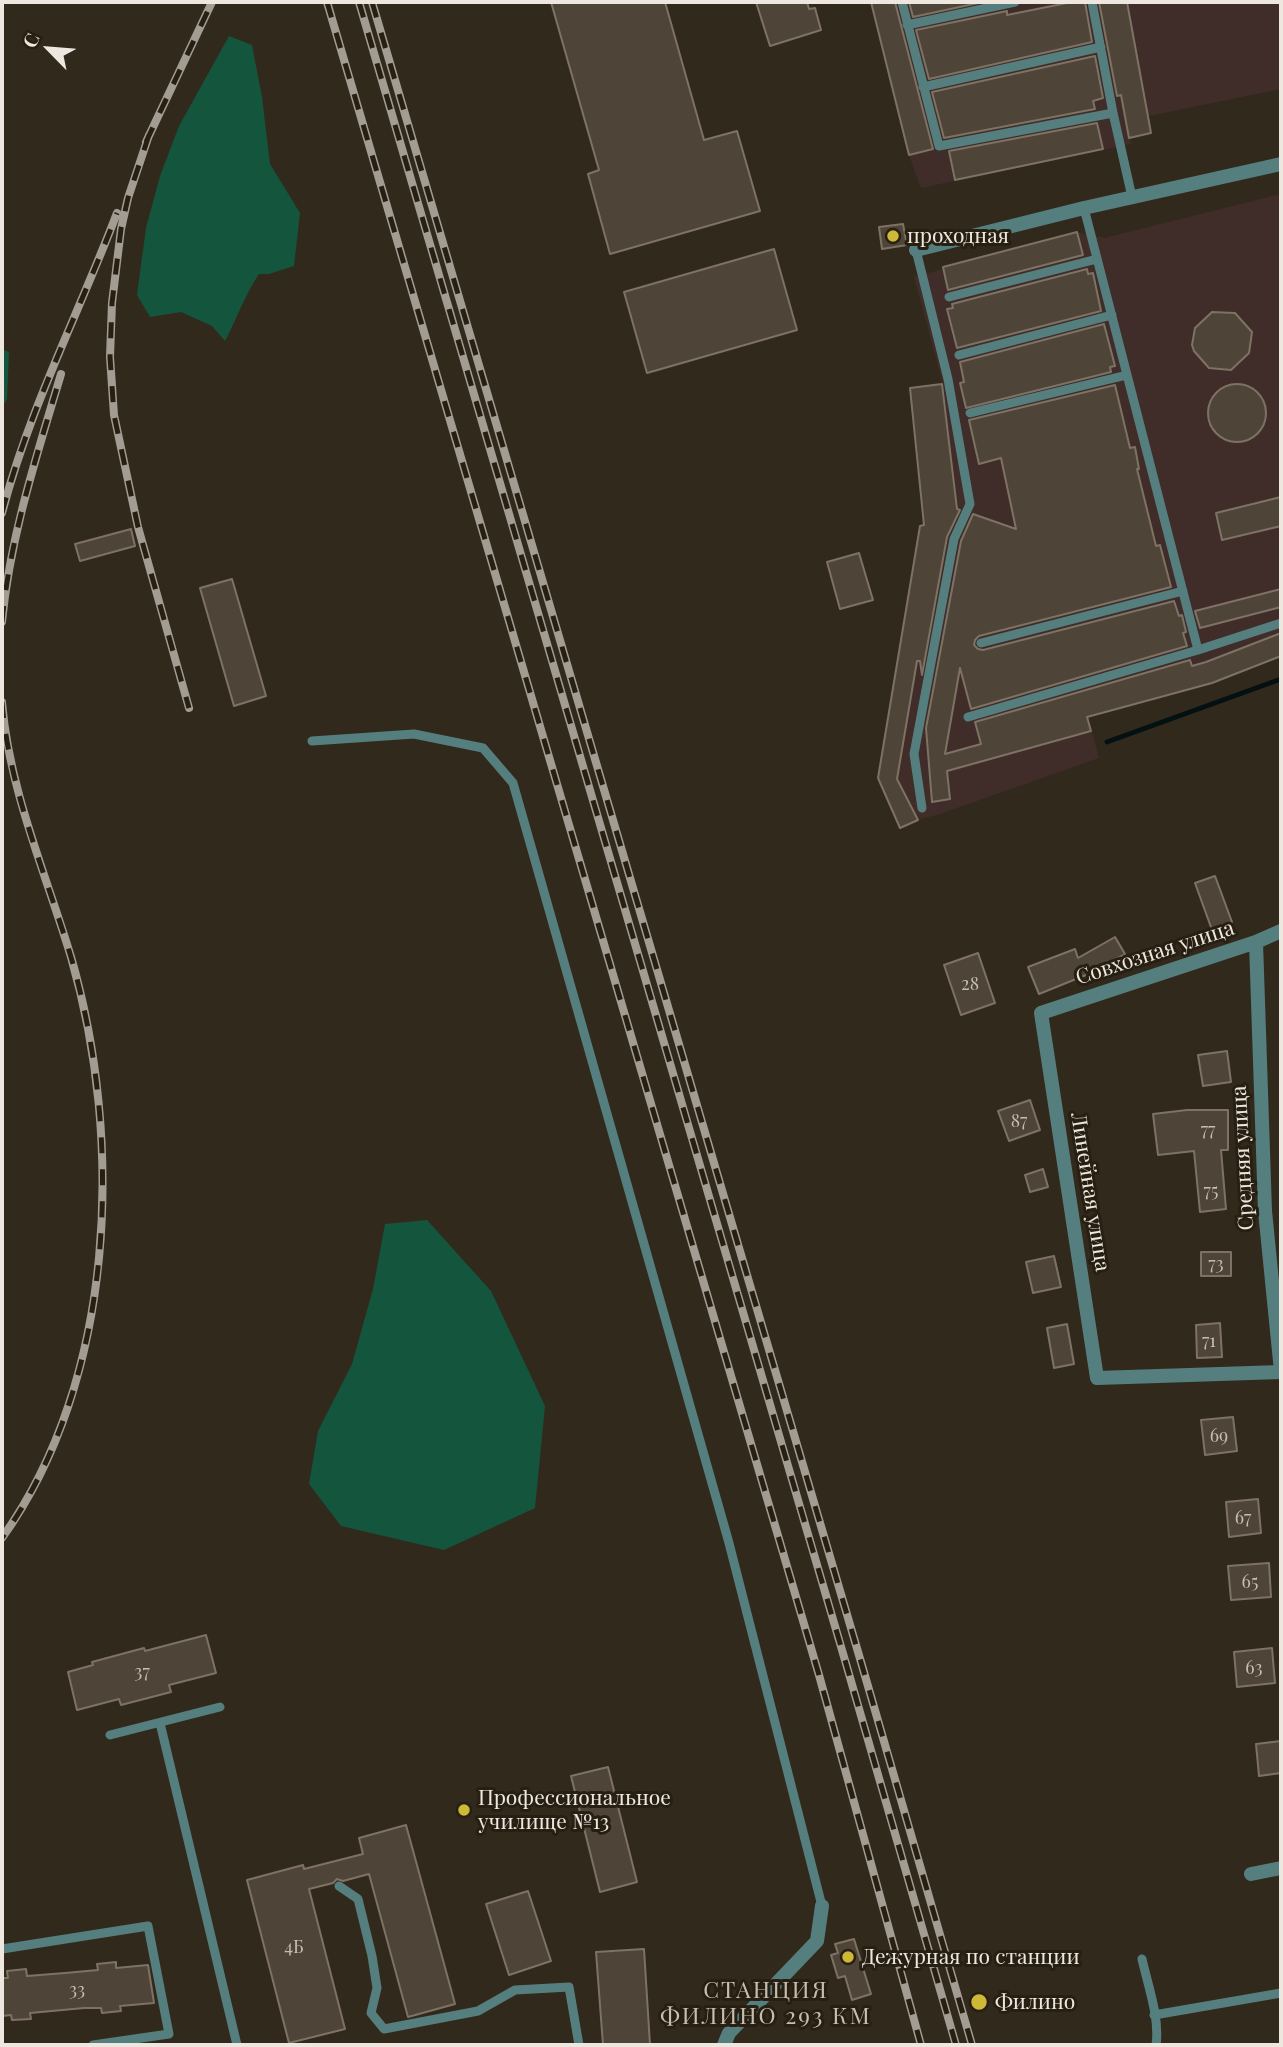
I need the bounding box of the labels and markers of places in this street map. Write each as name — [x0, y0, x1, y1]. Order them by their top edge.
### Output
place label: проходная — [907, 223, 1009, 249]
marker: проходная — [885, 228, 901, 244]
place label: Профессиональное училище №13 — [478, 1785, 671, 1835]
marker: Профессиональное училище №13 — [456, 1802, 472, 1818]
place label: Дежурная по станции — [862, 1944, 1080, 1970]
marker: Дежурная по станции — [840, 1949, 856, 1965]
place label: Филино — [995, 1989, 1075, 2015]
marker: Филино — [969, 1992, 989, 2012]

